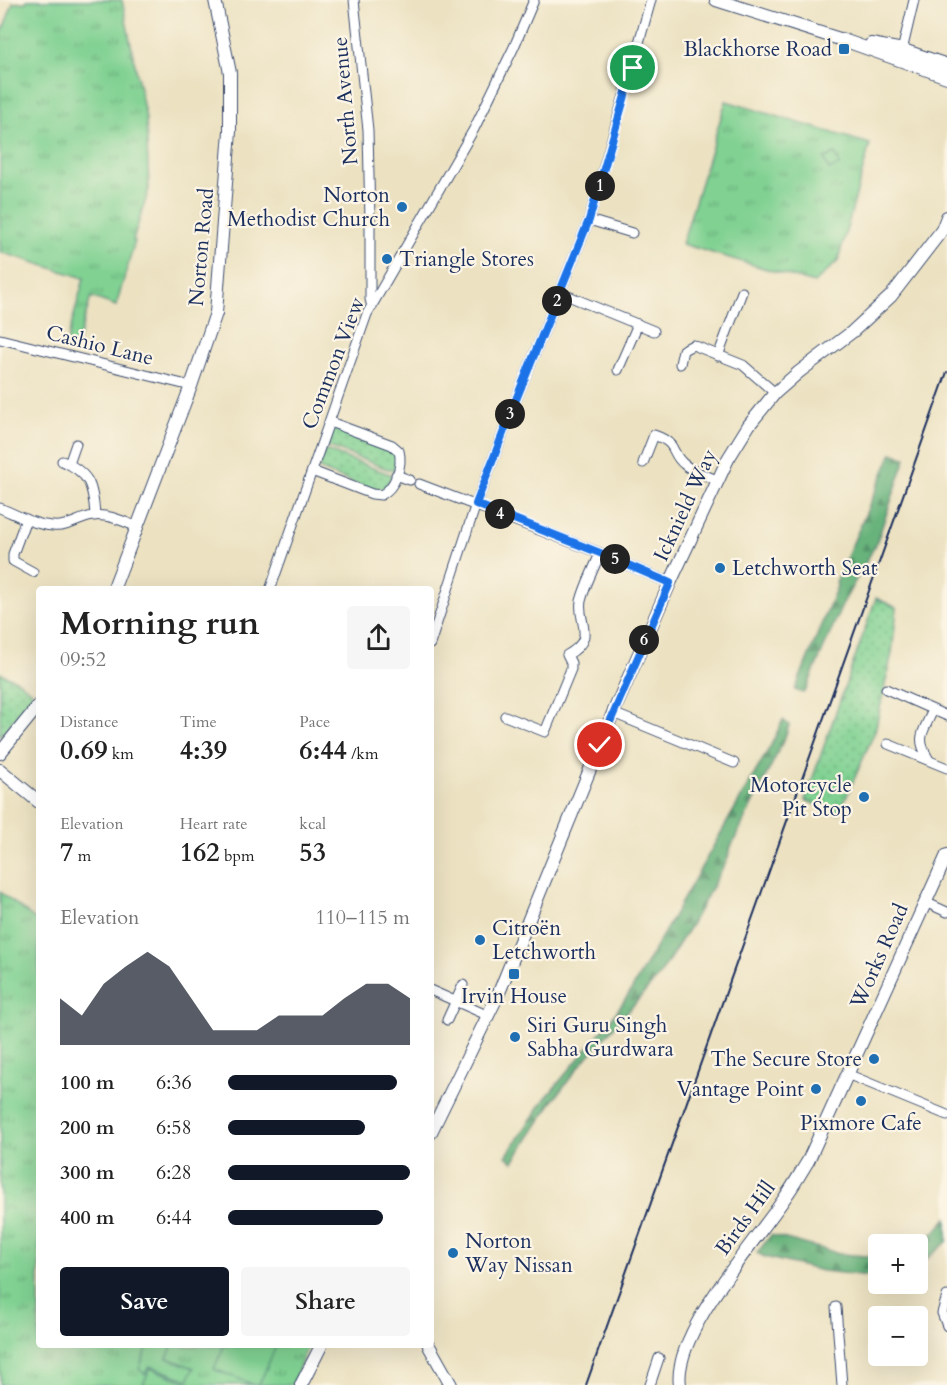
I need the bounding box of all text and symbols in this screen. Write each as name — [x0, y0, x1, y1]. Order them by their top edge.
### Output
place label: Blackhorse Road — [684, 35, 832, 64]
street label: North Avenue — [325, 36, 366, 166]
pin — [607, 42, 658, 93]
marker: Blackhorse Road — [837, 42, 851, 56]
icon: arrive — [616, 51, 649, 84]
pin: 1 — [585, 171, 615, 201]
text: 1 — [596, 175, 604, 197]
place label: Norton Methodist Church — [227, 181, 390, 234]
street label: Norton Road — [182, 187, 221, 307]
marker: Norton Methodist Church — [395, 200, 409, 214]
place label: Triangle Stores — [399, 245, 534, 274]
marker: Triangle Stores — [380, 252, 394, 266]
pin: 2 — [542, 286, 572, 316]
text: 2 — [553, 290, 561, 312]
street label: Common View — [295, 293, 372, 434]
street label: Cashio Lane — [43, 318, 157, 373]
pin: 3 — [495, 399, 525, 429]
text: 3 — [506, 403, 514, 425]
street label: Icknield Way — [647, 444, 724, 566]
pin: 4 — [485, 499, 515, 529]
text: 4 — [496, 503, 504, 525]
pin: 5 — [600, 544, 630, 574]
text: 5 — [611, 548, 619, 570]
place label: Letchworth Seat — [732, 554, 878, 583]
marker: Letchworth Seat — [713, 561, 727, 575]
text: Morning run — [60, 601, 260, 646]
button: share — [347, 606, 410, 669]
pin: 6 — [629, 625, 659, 655]
text: 6 — [640, 629, 648, 651]
text: 09:52 — [60, 646, 106, 673]
text: Distance — [60, 711, 118, 733]
text: Time — [180, 711, 217, 733]
text: Pace — [299, 711, 330, 733]
pin — [574, 719, 625, 770]
icon: check — [583, 728, 616, 761]
text: 0.69 — [60, 733, 108, 768]
text: 4:39 — [180, 733, 227, 768]
text: 6:44 — [299, 733, 347, 768]
text: km — [108, 743, 134, 765]
text: /km — [347, 743, 378, 765]
place label: Motorcycle Pit Stop — [750, 771, 852, 824]
marker: Motorcycle Pit Stop — [857, 790, 871, 804]
text: Elevation — [60, 813, 124, 835]
text: Heart rate — [180, 813, 247, 835]
text: kcal — [299, 813, 326, 835]
text: 7 — [60, 835, 73, 870]
text: 162 — [180, 835, 220, 870]
text: 53 — [299, 835, 326, 870]
text: m — [73, 845, 91, 867]
text: bpm — [220, 845, 255, 867]
street label: Works Road — [843, 899, 916, 1014]
text: Elevation — [60, 904, 139, 931]
text: 110–115 m — [315, 904, 410, 931]
place label: Citroën Letchworth — [492, 914, 596, 967]
marker: Citroën Letchworth — [473, 933, 487, 947]
marker: Irvin House — [507, 967, 521, 981]
place label: Irvin House — [461, 982, 567, 1011]
place label: Siri Guru Singh Sabha Gurdwara — [527, 1011, 674, 1064]
marker: Siri Guru Singh Sabha Gurdwara — [508, 1030, 522, 1044]
place label: The Secure Store — [710, 1045, 862, 1074]
marker: The Secure Store — [867, 1052, 881, 1066]
text: 100 m — [60, 1069, 115, 1096]
text: 6:36 — [156, 1069, 192, 1096]
place label: Vantage Point — [677, 1075, 804, 1104]
marker: Vantage Point — [809, 1082, 823, 1096]
marker: Pixmore Cafe — [854, 1094, 868, 1108]
place label: Pixmore Cafe — [800, 1109, 922, 1138]
text: 200 m — [60, 1114, 115, 1141]
text: 6:58 — [156, 1114, 192, 1141]
text: 300 m — [60, 1159, 115, 1186]
text: 6:28 — [156, 1159, 192, 1186]
street label: Birds Hill — [708, 1175, 782, 1262]
text: 400 m — [60, 1204, 115, 1231]
text: 6:44 — [156, 1204, 192, 1231]
place label: Norton Way Nissan — [464, 1227, 573, 1280]
map controls — [868, 1234, 928, 1366]
button: + — [868, 1234, 928, 1294]
marker: Norton Way Nissan — [446, 1246, 460, 1260]
button: Save — [60, 1267, 229, 1336]
button: Share — [241, 1267, 410, 1336]
button: − — [868, 1306, 928, 1366]

